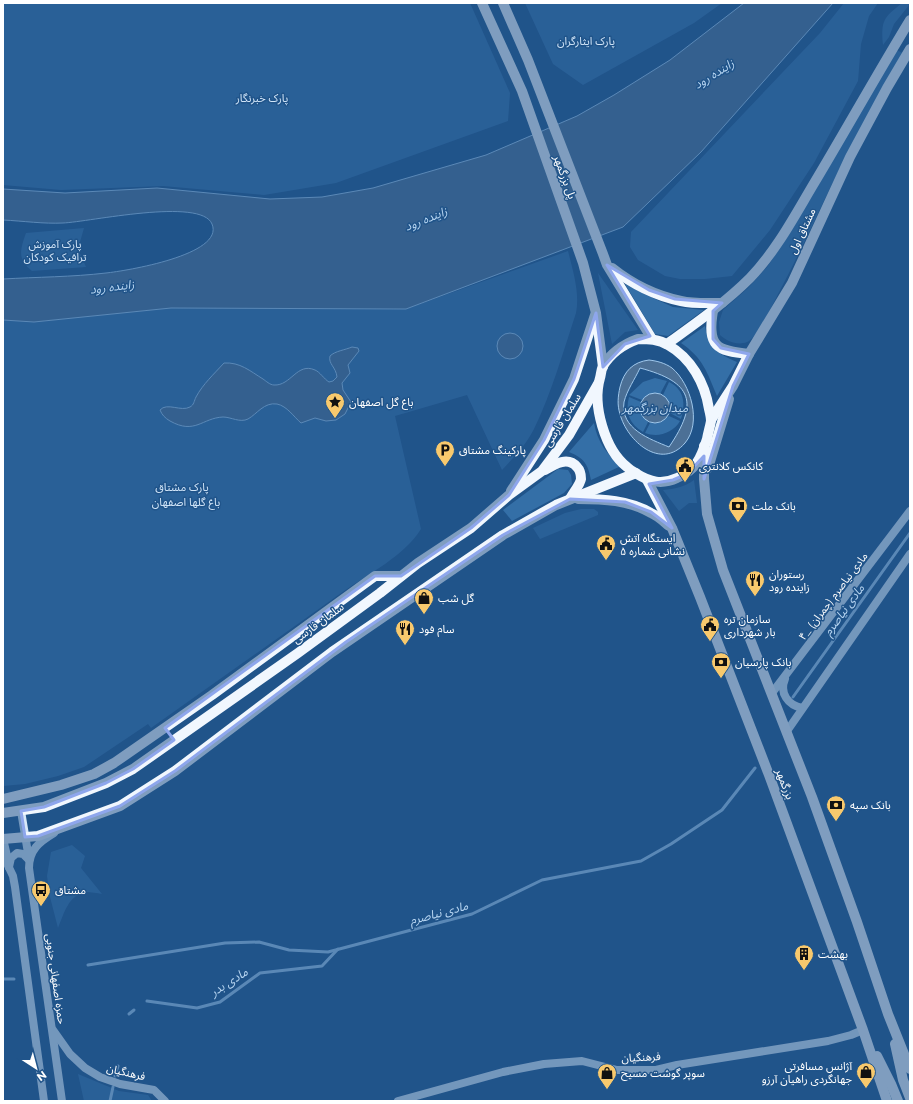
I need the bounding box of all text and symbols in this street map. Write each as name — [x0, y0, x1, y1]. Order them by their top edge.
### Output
park label: پارک ایثارگران — [557, 34, 615, 49]
water label: زاینده رود — [691, 55, 737, 92]
park label: پارک خبرنگار — [235, 91, 288, 106]
street label: پل بزرگمهر — [549, 152, 579, 201]
water label: زاینده رود — [402, 203, 450, 234]
street label: مشتاق اول — [785, 206, 819, 256]
park label: پارک آموزش ترافیک کودکان — [24, 237, 86, 264]
water label: زاینده رود — [89, 276, 136, 297]
street label: سلمان فارسی — [540, 390, 584, 449]
place icon: باغ گل اصفهان — [324, 391, 346, 419]
place label: باغ گل اصفهان — [349, 395, 413, 410]
water label: میدان بزرگمهر — [621, 400, 689, 415]
parking icon: پارکینگ مشتاق — [434, 439, 456, 467]
place label: پارکینگ مشتاق — [459, 443, 526, 458]
public building icon: کانکس کلانتری — [674, 455, 696, 483]
place label: کانکس کلانتری — [699, 459, 763, 473]
park label: پارک مشتاق — [155, 480, 209, 495]
park label: باغ گلها اصفهان — [152, 495, 220, 510]
bank icon: بانک ملت — [727, 495, 749, 523]
place label: بانک ملت — [752, 499, 796, 513]
place label: ایستگاه آتش نشانی شماره ۵ — [620, 531, 685, 558]
public building icon: ایستگاه آتش نشانی شماره ۵ — [595, 533, 617, 561]
street label: ۴_ مادی نیاصرم (چمران) — [796, 549, 870, 643]
place label: رستوران زاینده رود — [769, 567, 810, 594]
restaurant icon: رستوران زاینده رود — [744, 569, 766, 597]
water label: مادی نیاصرم — [821, 582, 867, 638]
shop icon: گل شب — [413, 587, 435, 615]
place label: گل شب — [438, 591, 475, 605]
street label: سلمان فارسی — [289, 599, 347, 646]
place label: سازمان تره بار شهرداری — [724, 612, 776, 639]
public building icon: سازمان تره بار شهرداری — [699, 614, 721, 642]
restaurant icon: سام فود — [394, 618, 416, 646]
place label: سام فود — [419, 622, 455, 637]
bank icon: بانک پارسیان — [710, 651, 732, 679]
place label: بانک پارسیان — [735, 655, 791, 670]
street label: بزرگمهر — [772, 766, 797, 801]
bank icon: بانک سپه — [825, 794, 847, 822]
place label: بانک سپه — [850, 798, 891, 813]
bus stop icon: مشتاق — [30, 879, 52, 907]
place label: مشتاق — [55, 883, 86, 897]
water label: مادی نیاصرم — [407, 897, 471, 930]
street label: حمزه اصفهانی جنوبی — [43, 933, 69, 1026]
building icon: بهشت — [793, 943, 815, 971]
place label: بهشت — [818, 947, 848, 961]
water label: مادی بدر — [206, 964, 251, 1000]
north arrow — [16, 1048, 56, 1088]
street label: فرهنگیان — [621, 1049, 661, 1065]
place label: آژانس مسافرتی جهانگردی راهیان آرزو — [762, 1059, 853, 1086]
street label: فرهنگیان — [105, 1061, 147, 1083]
shop icon: آژانس مسافرتی جهانگردی راهیان آرزو — [855, 1061, 877, 1089]
shop icon: سوپر گوشت مسیح — [596, 1062, 618, 1090]
place label: سوپر گوشت مسیح — [621, 1066, 705, 1081]
text: N — [34, 1068, 50, 1084]

